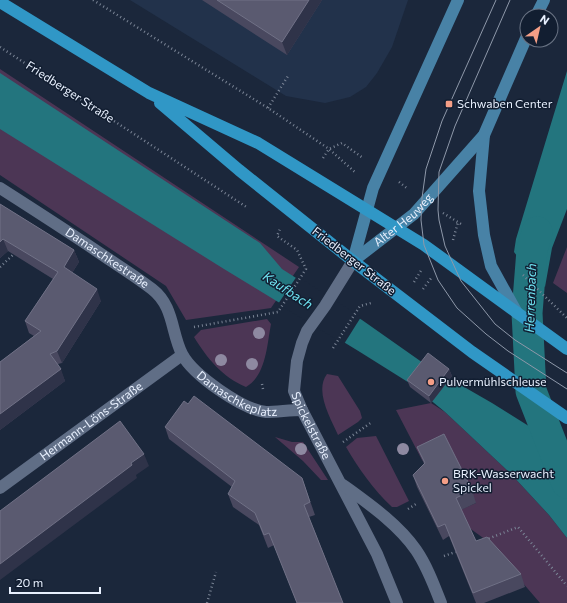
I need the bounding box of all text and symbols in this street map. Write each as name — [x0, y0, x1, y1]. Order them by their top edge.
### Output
north arrow — [519, 8, 559, 48]
text: N — [538, 12, 552, 27]
street label: Friedberger Straße — [24, 57, 117, 125]
place label: Schwaben Center — [457, 96, 553, 110]
marker: Schwaben Center — [444, 99, 454, 109]
street label: Alter Heuweg — [370, 190, 435, 249]
street label: Friedberger Straße — [310, 223, 399, 297]
street label: Damaschkestraße — [63, 224, 152, 290]
water label: Herrenbach — [521, 263, 539, 333]
water label: Kaufbach — [260, 268, 316, 312]
street label: Damaschkeplatz — [194, 367, 278, 418]
place label: Pulvermühlschleuse — [439, 374, 547, 388]
marker: Pulvermühlschleuse — [426, 377, 436, 387]
street label: Hermann-Löns-Straße — [37, 378, 145, 463]
street label: Spickelstraße — [289, 389, 334, 461]
place label: BRK-Wasserwacht Spickel — [453, 466, 554, 494]
marker: BRK-Wasserwacht Spickel — [440, 476, 450, 486]
scale bar — [10, 569, 100, 595]
text: 20 m — [16, 575, 43, 589]

